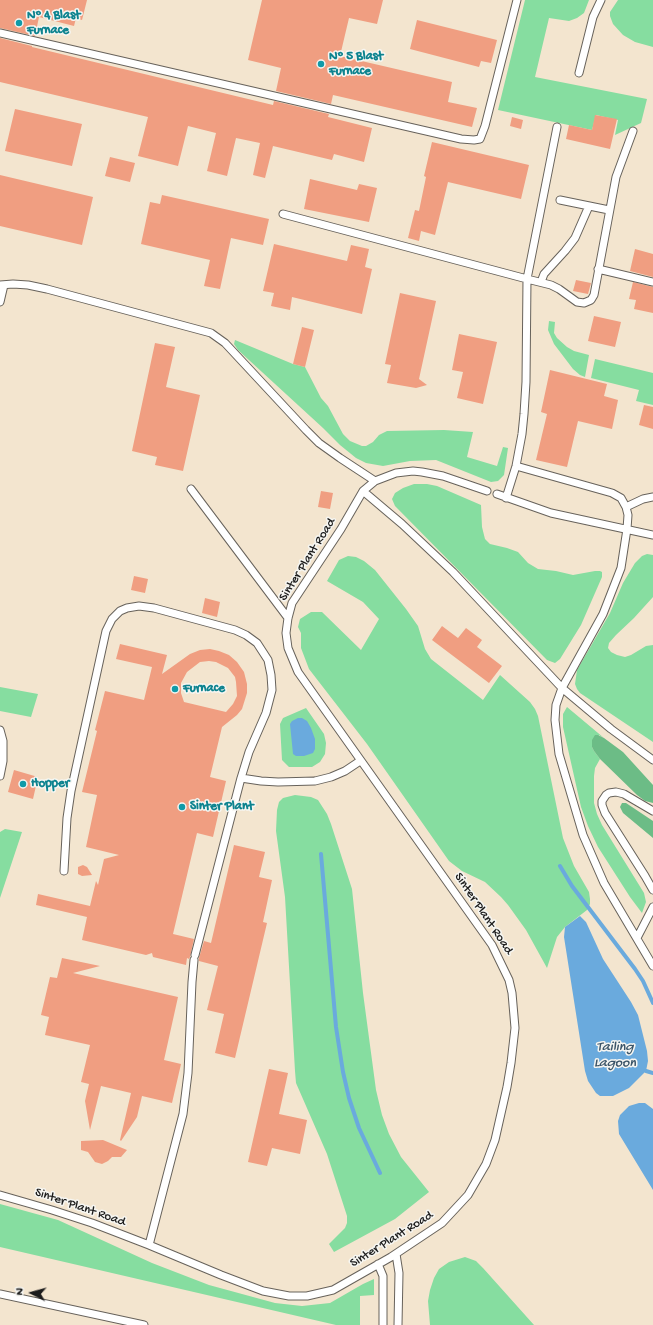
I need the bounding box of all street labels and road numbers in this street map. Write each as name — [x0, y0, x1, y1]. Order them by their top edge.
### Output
street label: Sinter Plant Road — [276, 516, 340, 604]
street label: Sinter Plant Road — [450, 870, 516, 958]
street label: Sinter Plant Road — [33, 1185, 127, 1231]
street label: Sinter Plant Road — [348, 1208, 436, 1272]

